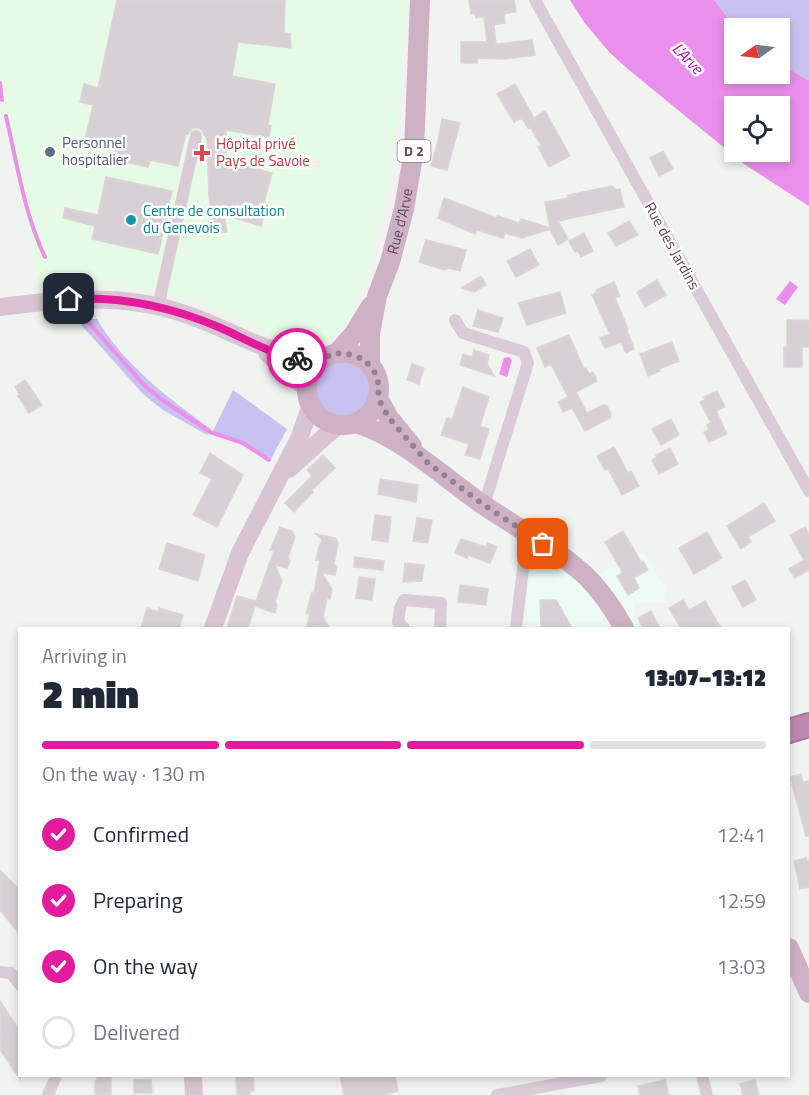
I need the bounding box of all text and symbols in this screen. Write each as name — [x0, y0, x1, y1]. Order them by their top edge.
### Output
north arrow — [724, 18, 790, 84]
map controls — [724, 18, 790, 162]
water label: L'Arve — [667, 37, 710, 80]
button: locate — [724, 96, 790, 162]
place label: Personnel hospitalier — [62, 131, 128, 171]
place label: Hôpital privé Pays de Savoie — [216, 132, 310, 172]
road number: D 2 — [398, 140, 430, 162]
marker: Hôpital privé Pays de Savoie — [193, 144, 211, 162]
marker: Personnel hospitalier — [43, 145, 57, 159]
street label: Rue d'Arve — [381, 186, 418, 257]
street label: Rue des Jardins — [639, 198, 706, 294]
place label: Centre de consultation du Genevois — [143, 199, 285, 239]
marker: Centre de consultation du Genevois — [124, 213, 138, 227]
pin — [43, 273, 94, 324]
icon: home — [52, 282, 85, 315]
courier — [267, 328, 327, 388]
icon: bike — [281, 342, 314, 375]
pin — [517, 518, 568, 569]
icon: bag — [526, 527, 559, 560]
text: Arriving in — [42, 640, 127, 671]
text: 13:07–13:12 — [644, 661, 766, 695]
text: 2 min — [42, 664, 139, 723]
text: On the way · 130 m — [42, 758, 205, 789]
text: Confirmed — [93, 817, 189, 851]
icon: check — [42, 818, 75, 851]
text: 12:41 — [717, 819, 766, 850]
text: Preparing — [93, 883, 183, 917]
icon: check — [42, 884, 75, 917]
text: 12:59 — [717, 885, 766, 916]
text: On the way — [93, 949, 198, 983]
icon: check — [42, 950, 75, 983]
text: 13:03 — [717, 951, 766, 982]
text: Delivered — [93, 1015, 180, 1049]

